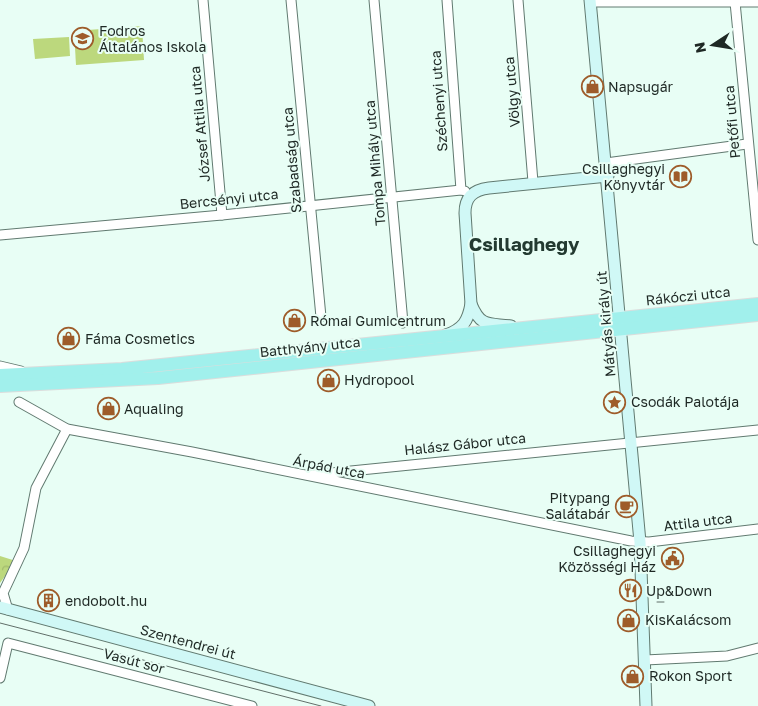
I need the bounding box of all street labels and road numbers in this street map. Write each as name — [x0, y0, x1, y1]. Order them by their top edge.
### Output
street label: Széchenyi utca — [426, 50, 451, 152]
street label: Völgy utca — [500, 56, 523, 128]
street label: József Attila utca — [186, 65, 213, 183]
street label: Petőfi utca — [720, 85, 743, 159]
street label: Tompa Mihály utca — [361, 100, 388, 226]
street label: Szabadság utca — [278, 106, 305, 214]
street label: Bercsényi utca — [179, 185, 279, 212]
street label: Mátyás király út — [592, 270, 619, 378]
street label: Rákóczi utca — [645, 283, 731, 308]
street label: Batthyány utca — [259, 333, 361, 360]
street label: Halász Gábor utca — [403, 429, 527, 458]
street label: Árpád utca — [292, 451, 367, 482]
street label: Attila utca — [663, 509, 733, 534]
street label: Szentendrei út — [138, 621, 238, 662]
street label: Vasút sor — [102, 644, 167, 677]

